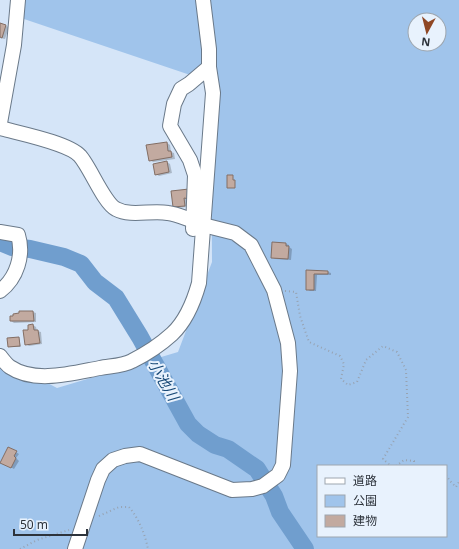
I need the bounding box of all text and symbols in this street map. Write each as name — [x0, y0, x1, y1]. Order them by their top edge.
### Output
north arrow — [407, 12, 447, 52]
text: N — [420, 34, 431, 50]
water label: 小池川 — [144, 355, 185, 406]
legend — [317, 465, 447, 537]
text: 道路 — [353, 472, 377, 489]
text: 公園 — [353, 492, 377, 509]
scale bar — [14, 511, 87, 537]
text: 建物 — [353, 512, 377, 529]
text: 50 m — [20, 516, 48, 533]

